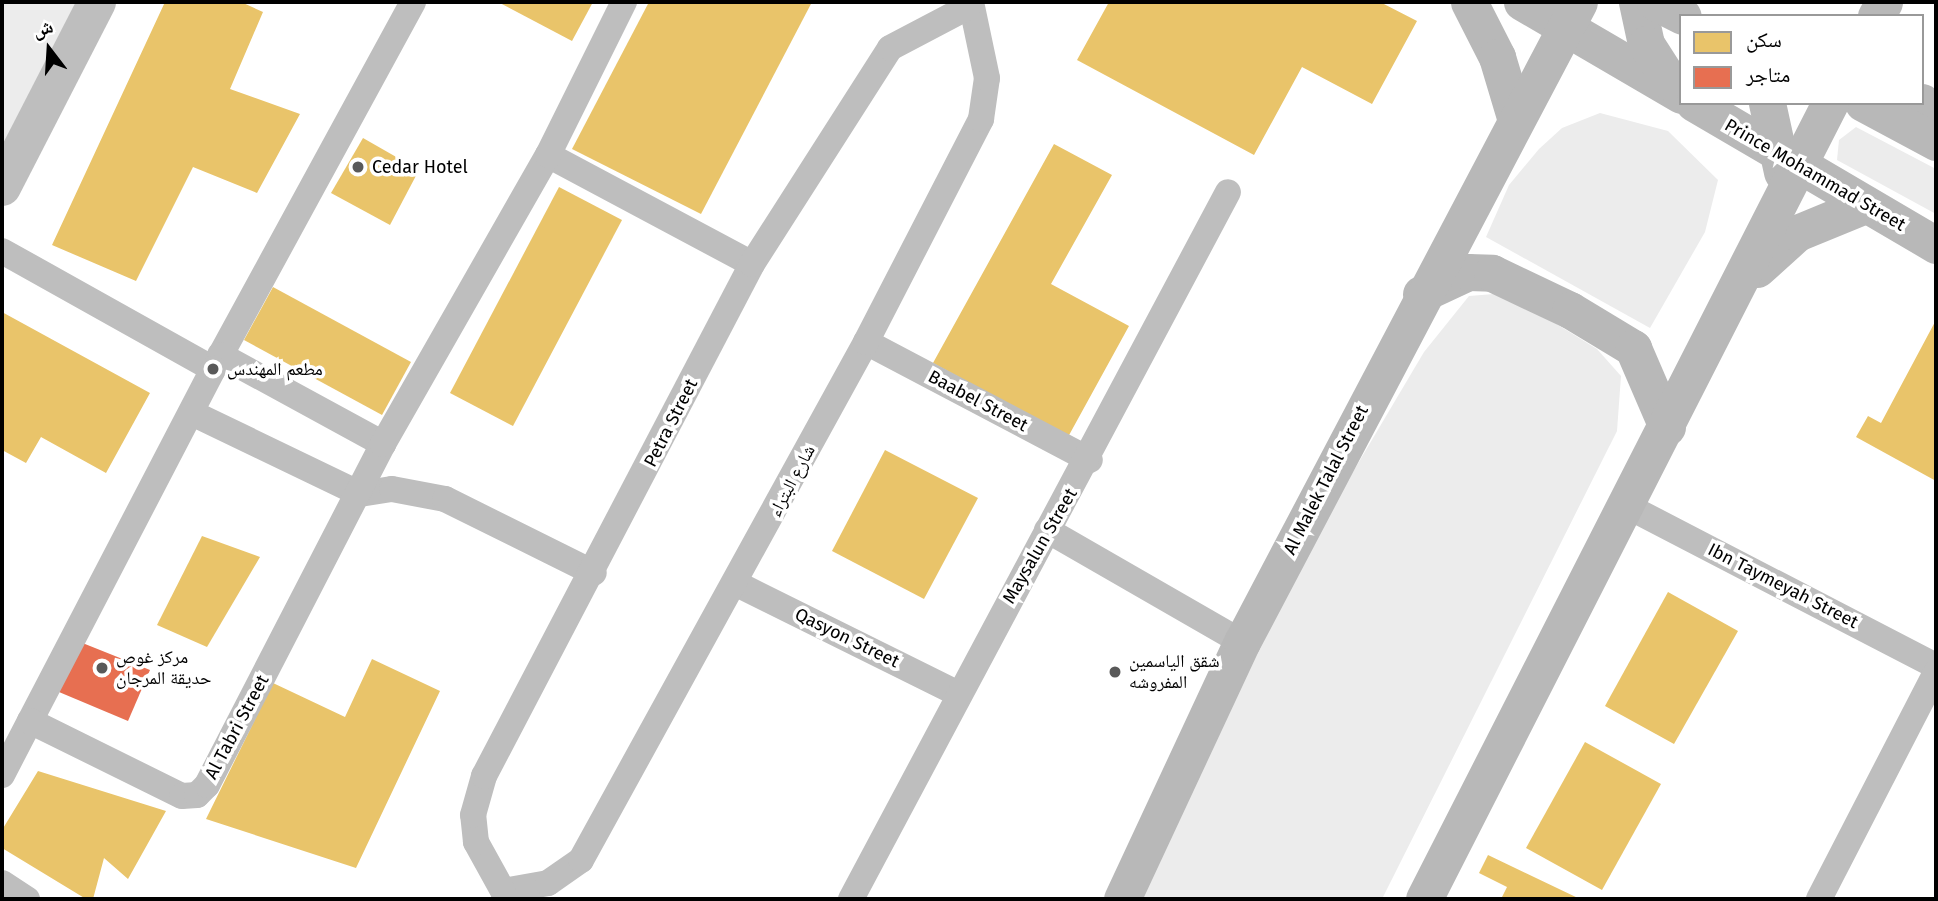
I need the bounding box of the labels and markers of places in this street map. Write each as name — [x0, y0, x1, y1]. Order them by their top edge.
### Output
place label: Cedar Hotel — [372, 156, 468, 178]
marker: Cedar Hotel — [350, 159, 366, 175]
place label: مطعم المهندس — [227, 358, 323, 380]
marker: مطعم المهندس — [205, 361, 221, 377]
place label: مركز غوص حديقة المرجان — [116, 647, 211, 690]
place label: شقق الياسمين المفروشه — [1129, 651, 1220, 694]
marker: مركز غوص حديقة المرجان — [94, 660, 110, 676]
marker: شقق الياسمين المفروشه — [1107, 664, 1123, 680]

